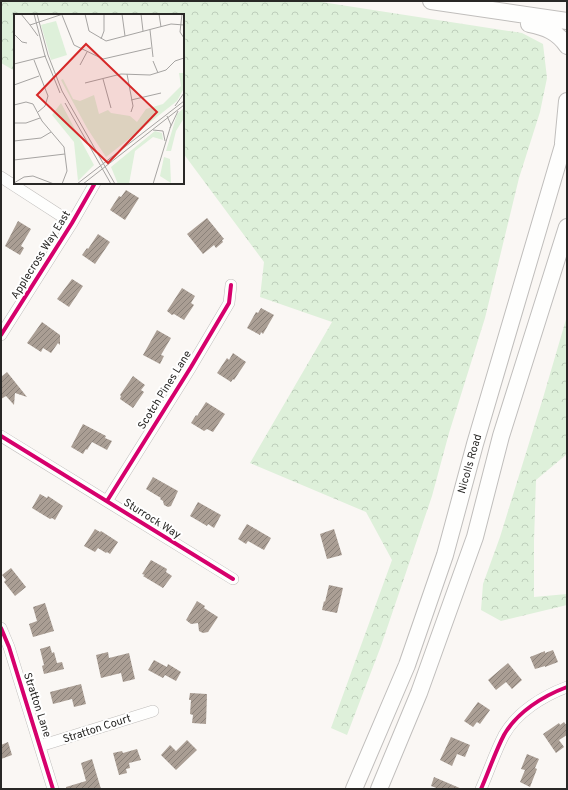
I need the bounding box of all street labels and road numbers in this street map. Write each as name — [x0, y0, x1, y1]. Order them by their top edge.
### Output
street label: Applecross Way East — [8, 208, 74, 302]
street label: Scotch Pines Lane — [135, 348, 195, 432]
street label: Nicolls Road — [455, 433, 485, 495]
street label: Sturrock Way — [121, 496, 184, 542]
street label: Stratton Lane — [20, 671, 54, 739]
street label: Stratton Court — [61, 711, 133, 747]

